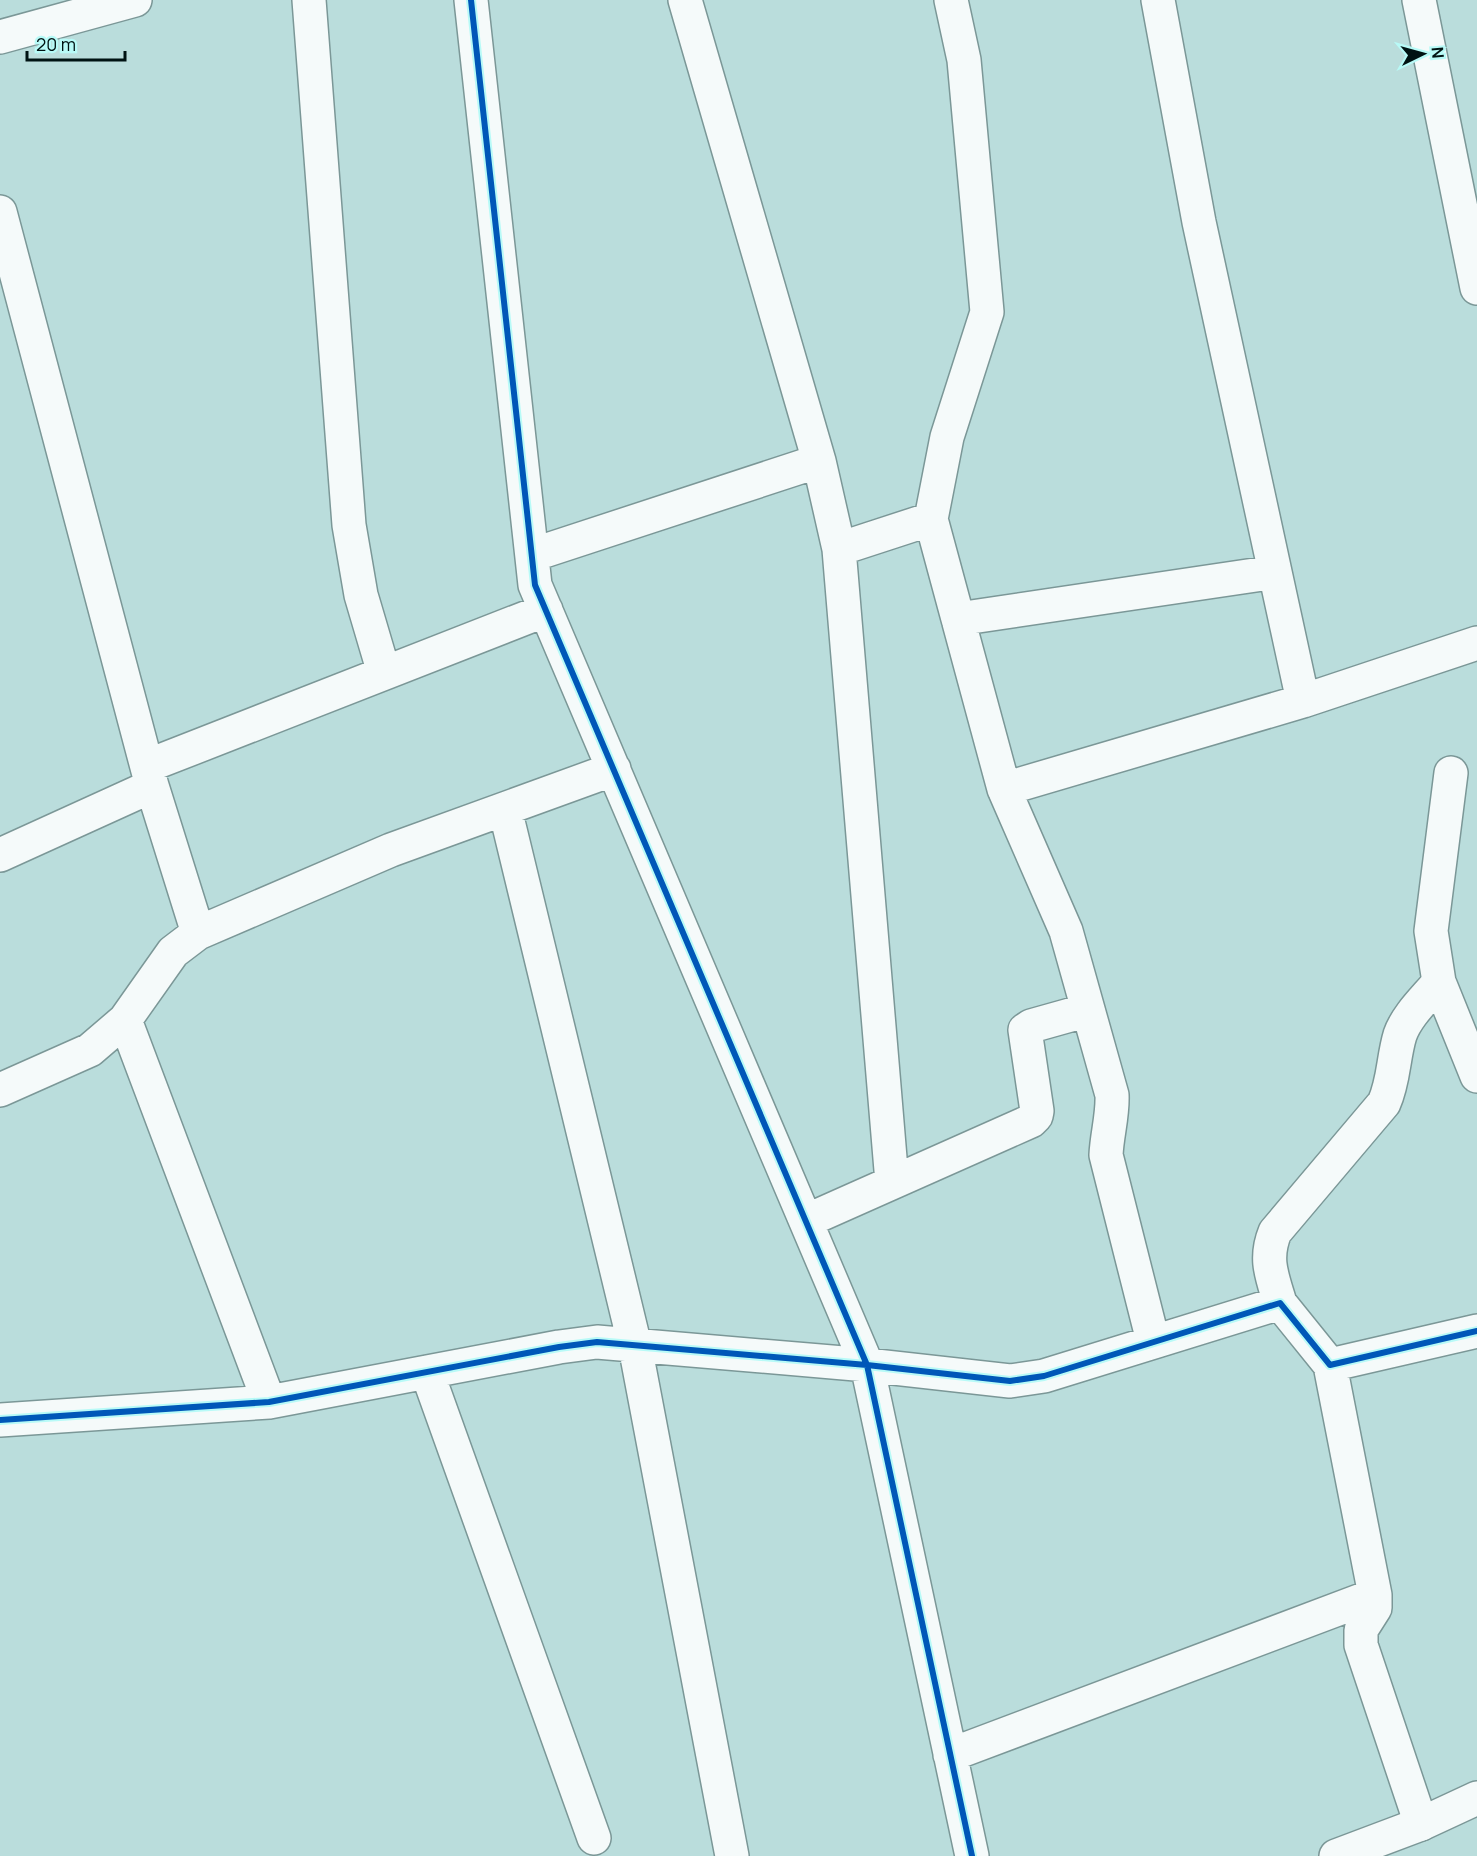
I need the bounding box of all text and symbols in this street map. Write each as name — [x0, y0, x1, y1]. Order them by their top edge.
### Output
scale bar — [27, 24, 124, 62]
north arrow — [1393, 24, 1453, 84]
text: 20 m — [36, 32, 76, 56]
text: N — [1426, 46, 1449, 59]

